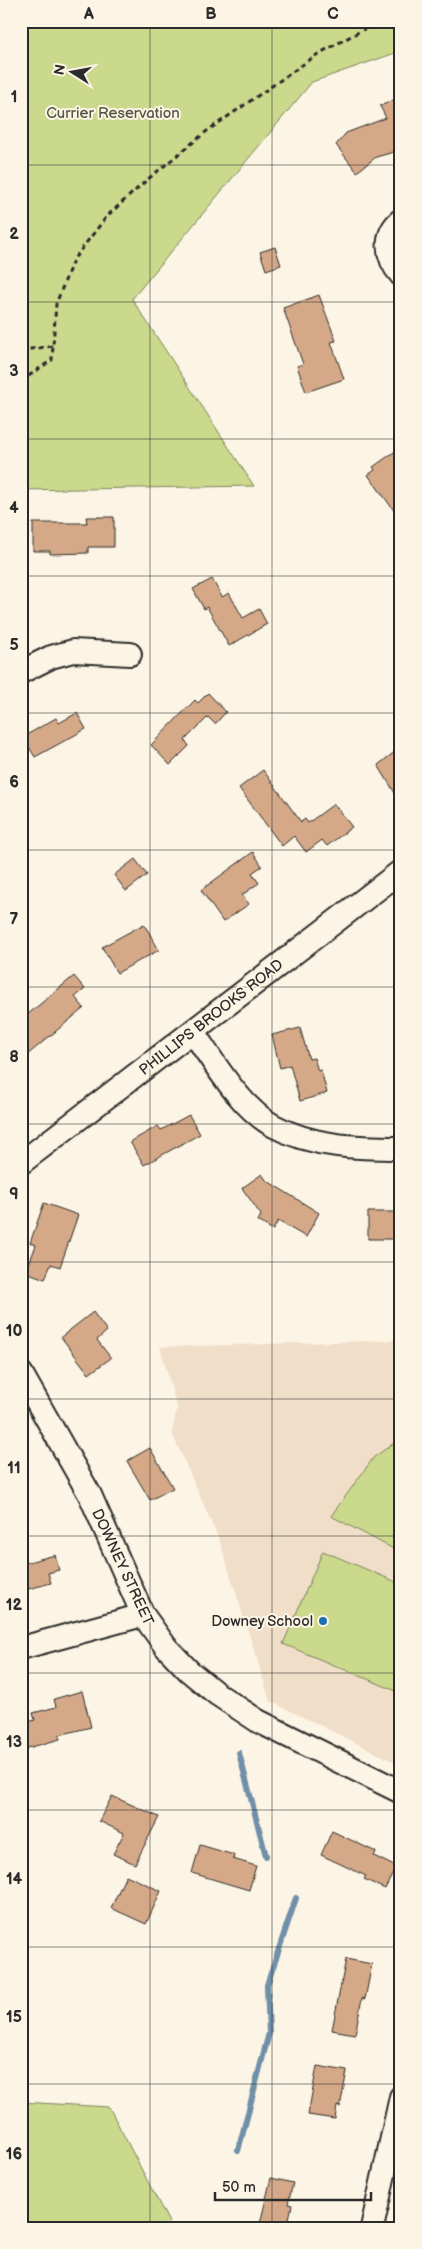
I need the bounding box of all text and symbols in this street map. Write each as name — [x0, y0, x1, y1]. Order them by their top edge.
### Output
text: A — [83, 5, 94, 24]
text: B — [205, 5, 217, 24]
text: C — [327, 5, 339, 24]
north arrow — [48, 48, 98, 98]
text: N — [50, 63, 69, 76]
text: 1 — [11, 88, 17, 107]
park label: Currier Reservation — [46, 104, 180, 123]
text: 2 — [9, 225, 19, 244]
text: 3 — [9, 362, 19, 381]
text: 4 — [9, 499, 19, 518]
text: 5 — [9, 636, 19, 655]
text: 6 — [9, 773, 19, 792]
text: 7 — [10, 910, 19, 929]
street label: PHILLIPS BROOKS ROAD — [135, 955, 287, 1080]
text: 8 — [9, 1048, 19, 1067]
text: 9 — [9, 1185, 19, 1204]
text: 10 — [6, 1322, 22, 1341]
text: 11 — [7, 1459, 21, 1478]
street label: DOWNEY STREET — [87, 1506, 158, 1629]
text: 12 — [6, 1596, 23, 1615]
place label: Downey School — [211, 1612, 313, 1631]
marker: Downey School — [317, 1615, 329, 1627]
text: 13 — [6, 1733, 22, 1752]
text: 14 — [6, 1870, 23, 1889]
text: 15 — [6, 2008, 22, 2027]
text: 16 — [6, 2145, 23, 2164]
scale bar — [215, 2169, 371, 2201]
text: 50 m — [222, 2178, 256, 2197]

